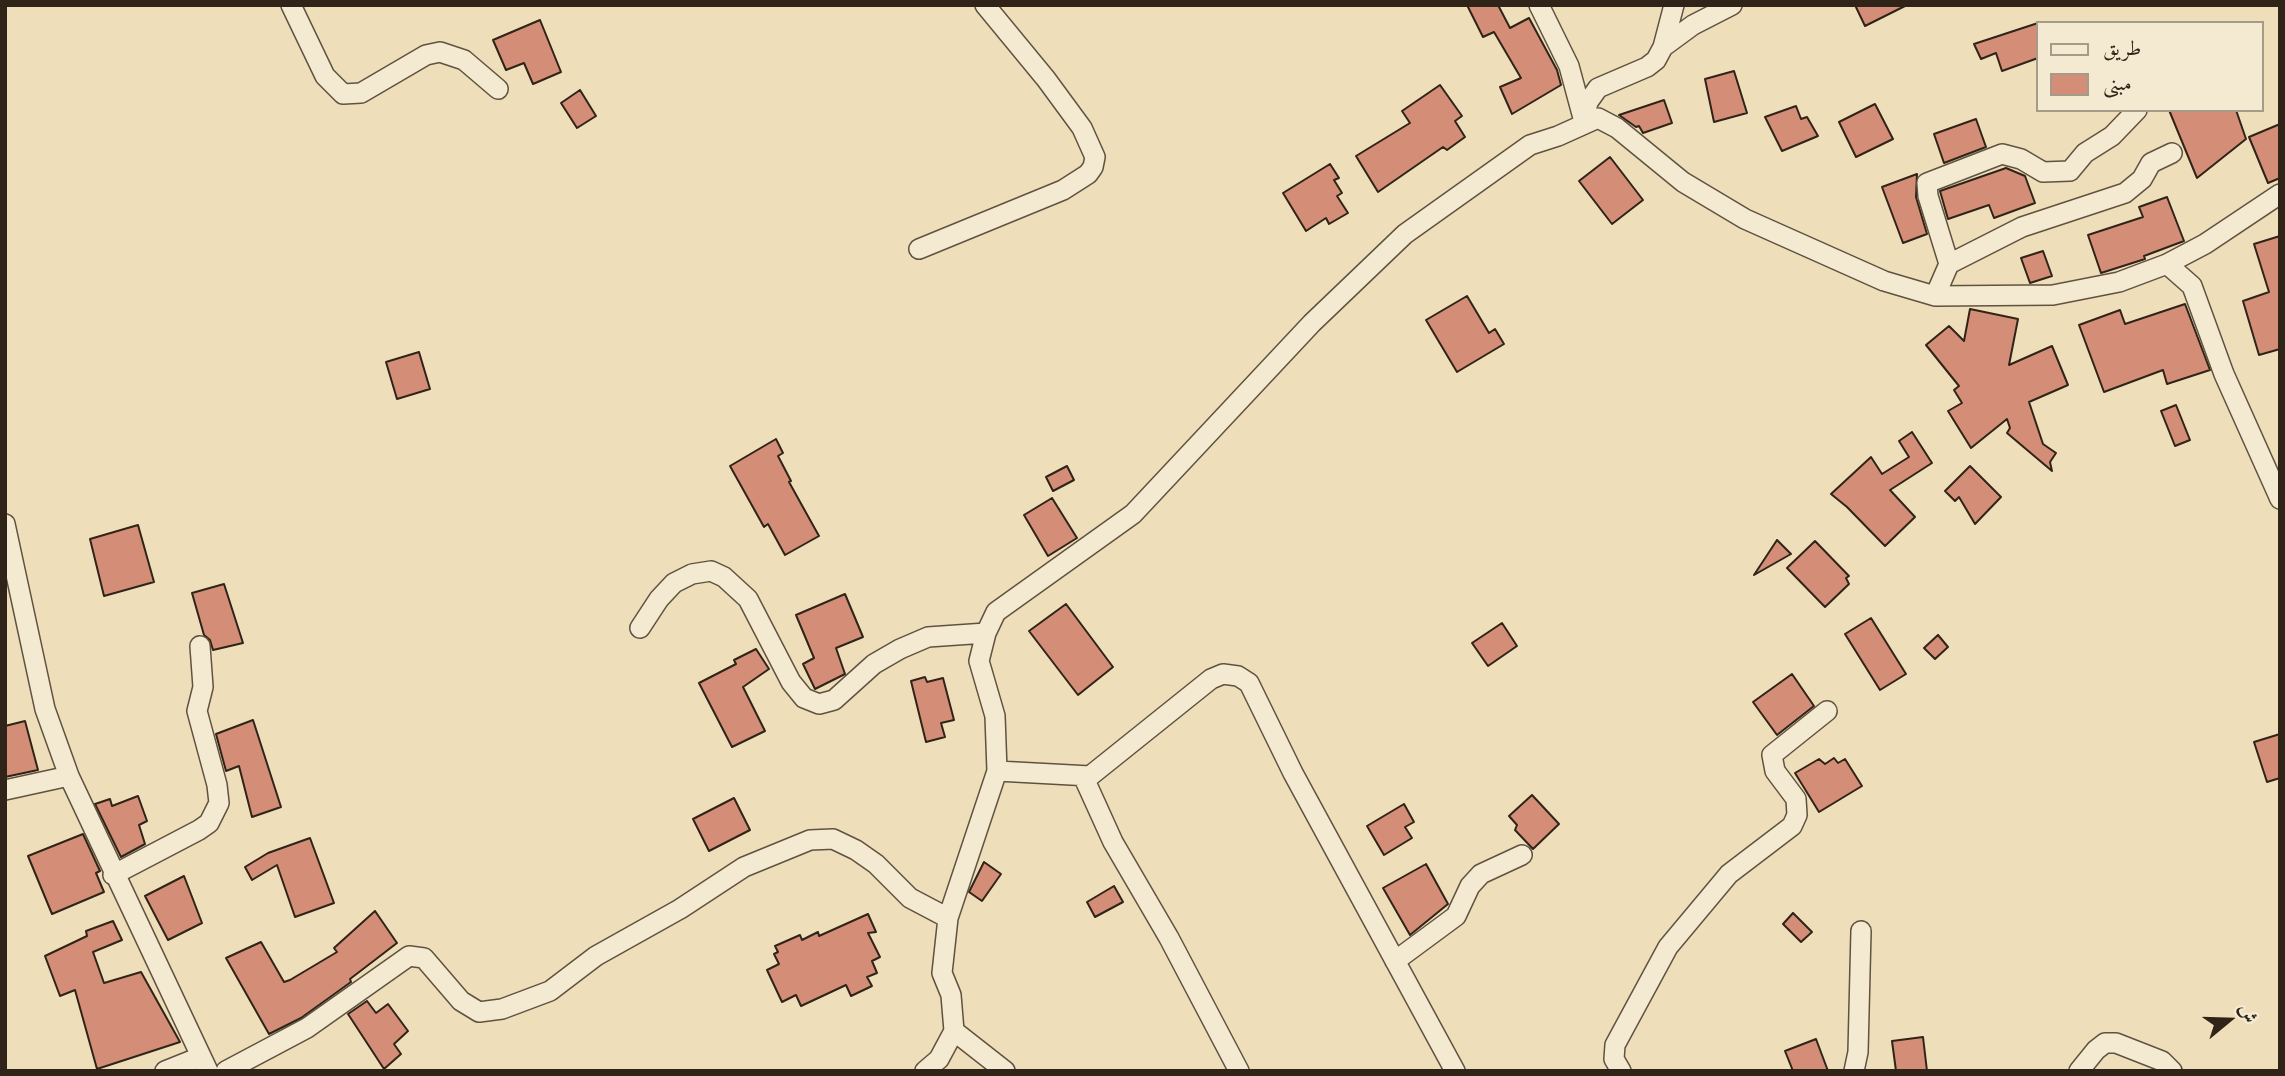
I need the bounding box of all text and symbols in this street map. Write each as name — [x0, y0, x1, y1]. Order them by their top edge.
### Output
legend — [2036, 21, 2264, 112]
text: طريق — [2103, 32, 2141, 63]
text: مبنى — [2103, 67, 2132, 98]
north arrow — [2194, 985, 2264, 1055]
text: ش — [2233, 1000, 2265, 1027]

